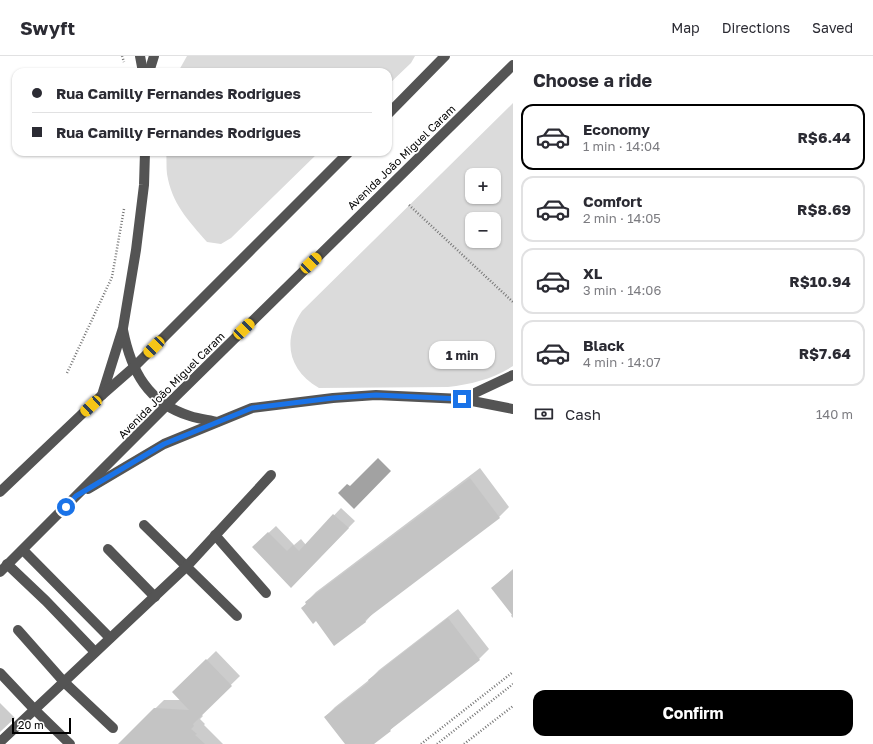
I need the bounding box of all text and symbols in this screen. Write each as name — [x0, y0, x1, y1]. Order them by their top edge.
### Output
text: Swyft — [20, 16, 75, 39]
text: Map — [671, 19, 700, 36]
text: Directions — [722, 19, 790, 36]
text: Saved — [812, 19, 853, 36]
text: Choose a ride — [533, 69, 652, 91]
text: Rua Camilly Fernandes Rodrigues — [56, 84, 301, 102]
street label: Avenida João Miguel Caram — [344, 102, 458, 212]
icon: car — [535, 119, 571, 155]
text: Economy — [583, 120, 650, 138]
text: Rua Camilly Fernandes Rodrigues — [56, 123, 301, 141]
text: R$6.44 — [797, 128, 851, 146]
text: 1 min · 14:04 — [583, 138, 660, 154]
map controls — [465, 168, 501, 248]
button: + — [465, 168, 501, 204]
icon: car — [535, 191, 571, 227]
text: Comfort — [583, 192, 642, 210]
text: R$8.69 — [797, 200, 851, 218]
text: 2 min · 14:05 — [583, 210, 661, 226]
button: − — [465, 212, 501, 248]
car — [298, 250, 324, 276]
icon: car — [535, 263, 571, 299]
text: XL — [583, 264, 602, 282]
text: R$10.94 — [789, 272, 851, 290]
text: 3 min · 14:06 — [583, 282, 661, 298]
car — [231, 316, 257, 342]
street label: Avenida João Miguel Caram — [115, 329, 227, 441]
car — [141, 334, 167, 360]
icon: car — [535, 335, 571, 371]
text: Black — [583, 336, 625, 354]
callout: 1 min — [429, 341, 495, 369]
text: R$7.64 — [799, 344, 851, 362]
text: 1 min — [446, 347, 478, 363]
text: 4 min · 14:07 — [583, 354, 661, 370]
route end — [453, 390, 471, 408]
car — [78, 393, 104, 419]
icon: cash — [533, 403, 555, 425]
text: Cash — [565, 405, 601, 423]
text: 140 m — [816, 406, 853, 422]
route start — [57, 498, 75, 516]
button: Confirm — [533, 690, 853, 736]
scale bar — [12, 716, 71, 735]
text: 20 m — [18, 718, 44, 731]

